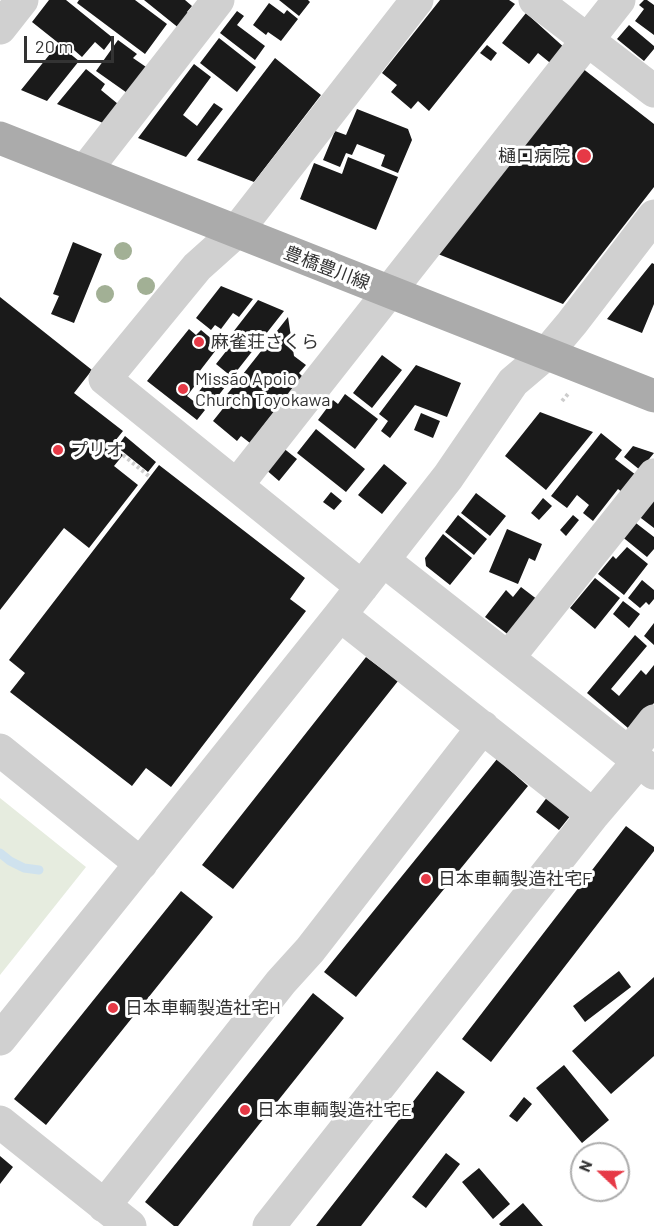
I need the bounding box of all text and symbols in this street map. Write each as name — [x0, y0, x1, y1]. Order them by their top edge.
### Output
scale bar — [27, 24, 117, 62]
text: 20 m — [35, 35, 73, 57]
place label: 樋口病院 — [498, 145, 570, 167]
marker: 樋口病院 — [575, 147, 593, 165]
street label: 豊橋豊川線 — [281, 242, 373, 294]
place label: 麻雀荘さくら — [211, 331, 319, 353]
marker: 麻雀荘さくら — [192, 335, 206, 349]
place label: Missão Apoio Church Toyokawa — [195, 368, 331, 410]
marker: Missão Apoio Church Toyokawa — [176, 382, 190, 396]
place label: プリオ — [70, 439, 124, 461]
marker: プリオ — [51, 443, 65, 457]
place label: 日本車輌製造社宅F — [438, 868, 592, 890]
marker: 日本車輌製造社宅F — [419, 872, 433, 886]
place label: 日本車輌製造社宅H — [125, 997, 281, 1019]
marker: 日本車輌製造社宅H — [106, 1001, 120, 1015]
place label: 日本車輌製造社宅E — [257, 1099, 412, 1121]
marker: 日本車輌製造社宅E — [238, 1103, 252, 1117]
north arrow — [570, 1142, 630, 1202]
text: N — [574, 1157, 595, 1174]

